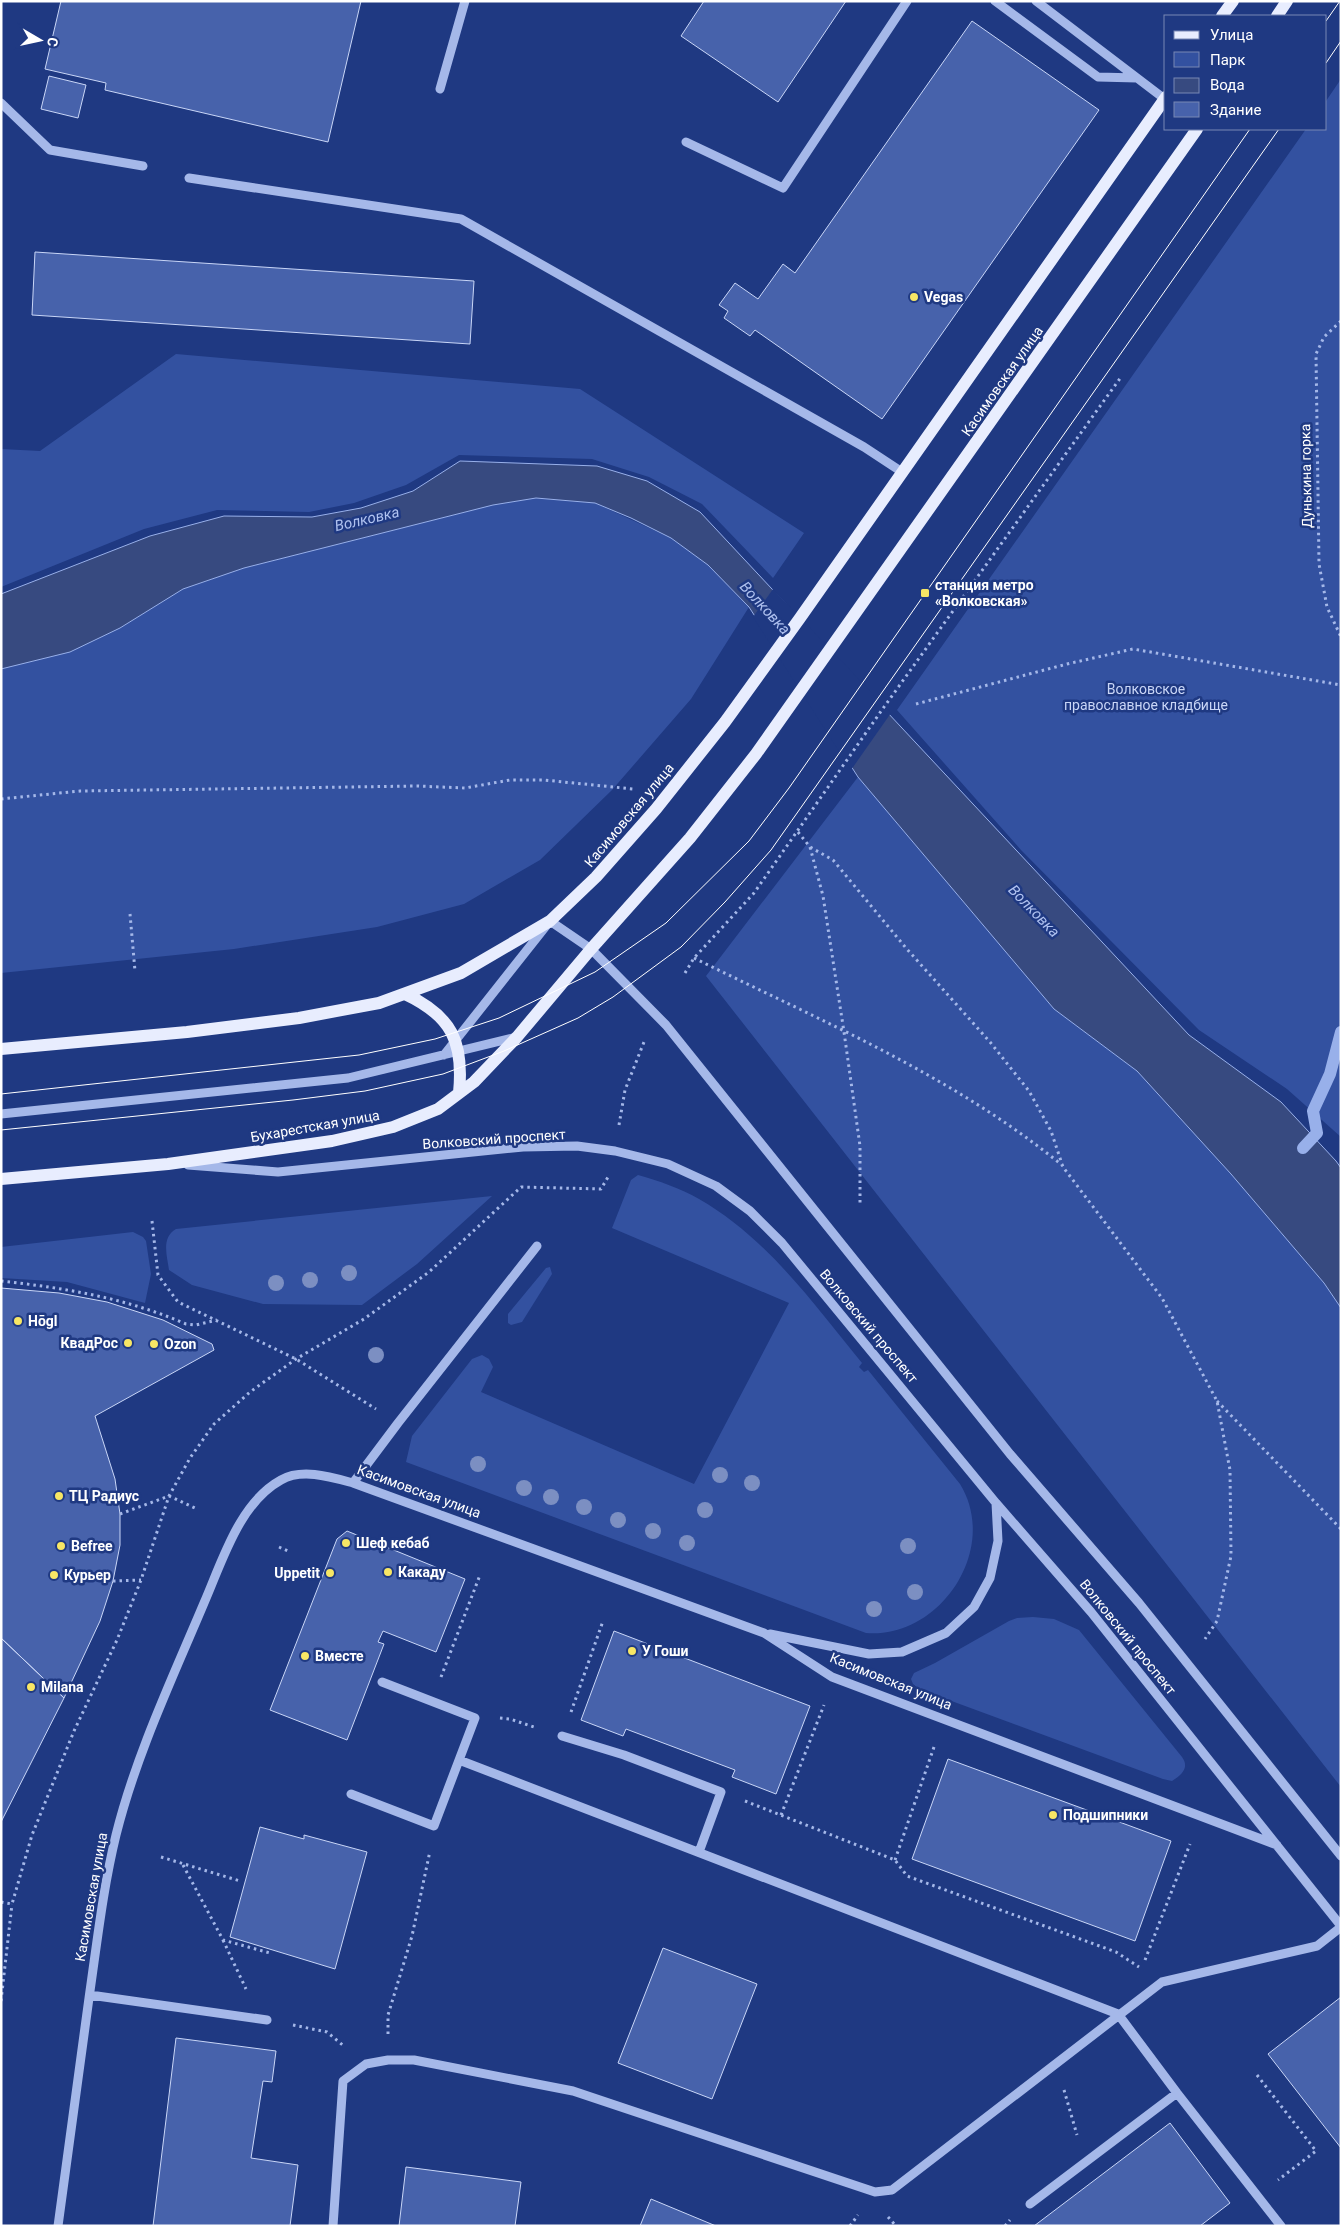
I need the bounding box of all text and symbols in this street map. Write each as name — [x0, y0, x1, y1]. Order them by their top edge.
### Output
north arrow — [15, 15, 65, 65]
legend — [1164, 15, 1327, 130]
text: Улица — [1210, 26, 1253, 44]
text: С — [44, 36, 61, 48]
text: Парк — [1210, 51, 1245, 69]
text: Вода — [1210, 76, 1245, 94]
text: Здание — [1210, 101, 1261, 119]
place label: Vegas — [924, 289, 963, 305]
marker: Vegas — [908, 291, 920, 303]
street label: Касимовская улица — [958, 323, 1046, 439]
street label: Дунькина горка — [1297, 424, 1315, 528]
water label: Волковка — [333, 503, 401, 535]
place label: станция метро «Волковская» — [935, 577, 1034, 609]
water label: Волковка — [736, 578, 794, 638]
marker: станция метро «Волковская» — [919, 587, 931, 599]
park label: Волковское православное кладбище — [1064, 681, 1228, 713]
street label: Касимовская улица — [581, 760, 677, 870]
water label: Волковка — [1005, 881, 1063, 941]
street label: Бухарестская улица — [249, 1107, 381, 1145]
street label: Волковский проспект — [422, 1126, 566, 1152]
street label: Волковский проспект — [817, 1266, 921, 1386]
place label: Hōgl — [28, 1313, 58, 1329]
marker: Hōgl — [12, 1315, 24, 1327]
place label: КвадРос — [61, 1335, 118, 1351]
place label: Ozon — [164, 1336, 197, 1352]
marker: КвадРос — [122, 1337, 134, 1349]
marker: Ozon — [148, 1338, 160, 1350]
street label: Касимовская улица — [355, 1461, 483, 1521]
place label: ТЦ Радиус — [69, 1488, 139, 1504]
marker: ТЦ Радиус — [53, 1490, 65, 1502]
place label: Шеф кебаб — [356, 1535, 429, 1551]
marker: Шеф кебаб — [340, 1537, 352, 1549]
place label: Befree — [71, 1538, 113, 1554]
marker: Befree — [55, 1540, 67, 1552]
place label: Какаду — [398, 1564, 447, 1580]
place label: Uppetit — [274, 1565, 320, 1581]
marker: Какаду — [382, 1566, 394, 1578]
place label: Курьер — [64, 1567, 111, 1583]
marker: Uppetit — [324, 1567, 336, 1579]
marker: Курьер — [48, 1569, 60, 1581]
street label: Волковский проспект — [1077, 1576, 1180, 1698]
place label: У Гоши — [642, 1643, 688, 1659]
marker: У Гоши — [626, 1645, 638, 1657]
place label: Вместе — [315, 1648, 364, 1664]
street label: Касимовская улица — [828, 1649, 954, 1713]
marker: Вместе — [299, 1650, 311, 1662]
place label: Milana — [41, 1679, 84, 1695]
marker: Milana — [25, 1681, 37, 1693]
place label: Подшипники — [1063, 1807, 1148, 1823]
marker: Подшипники — [1047, 1809, 1059, 1821]
street label: Касимовская улица — [72, 1831, 110, 1963]

